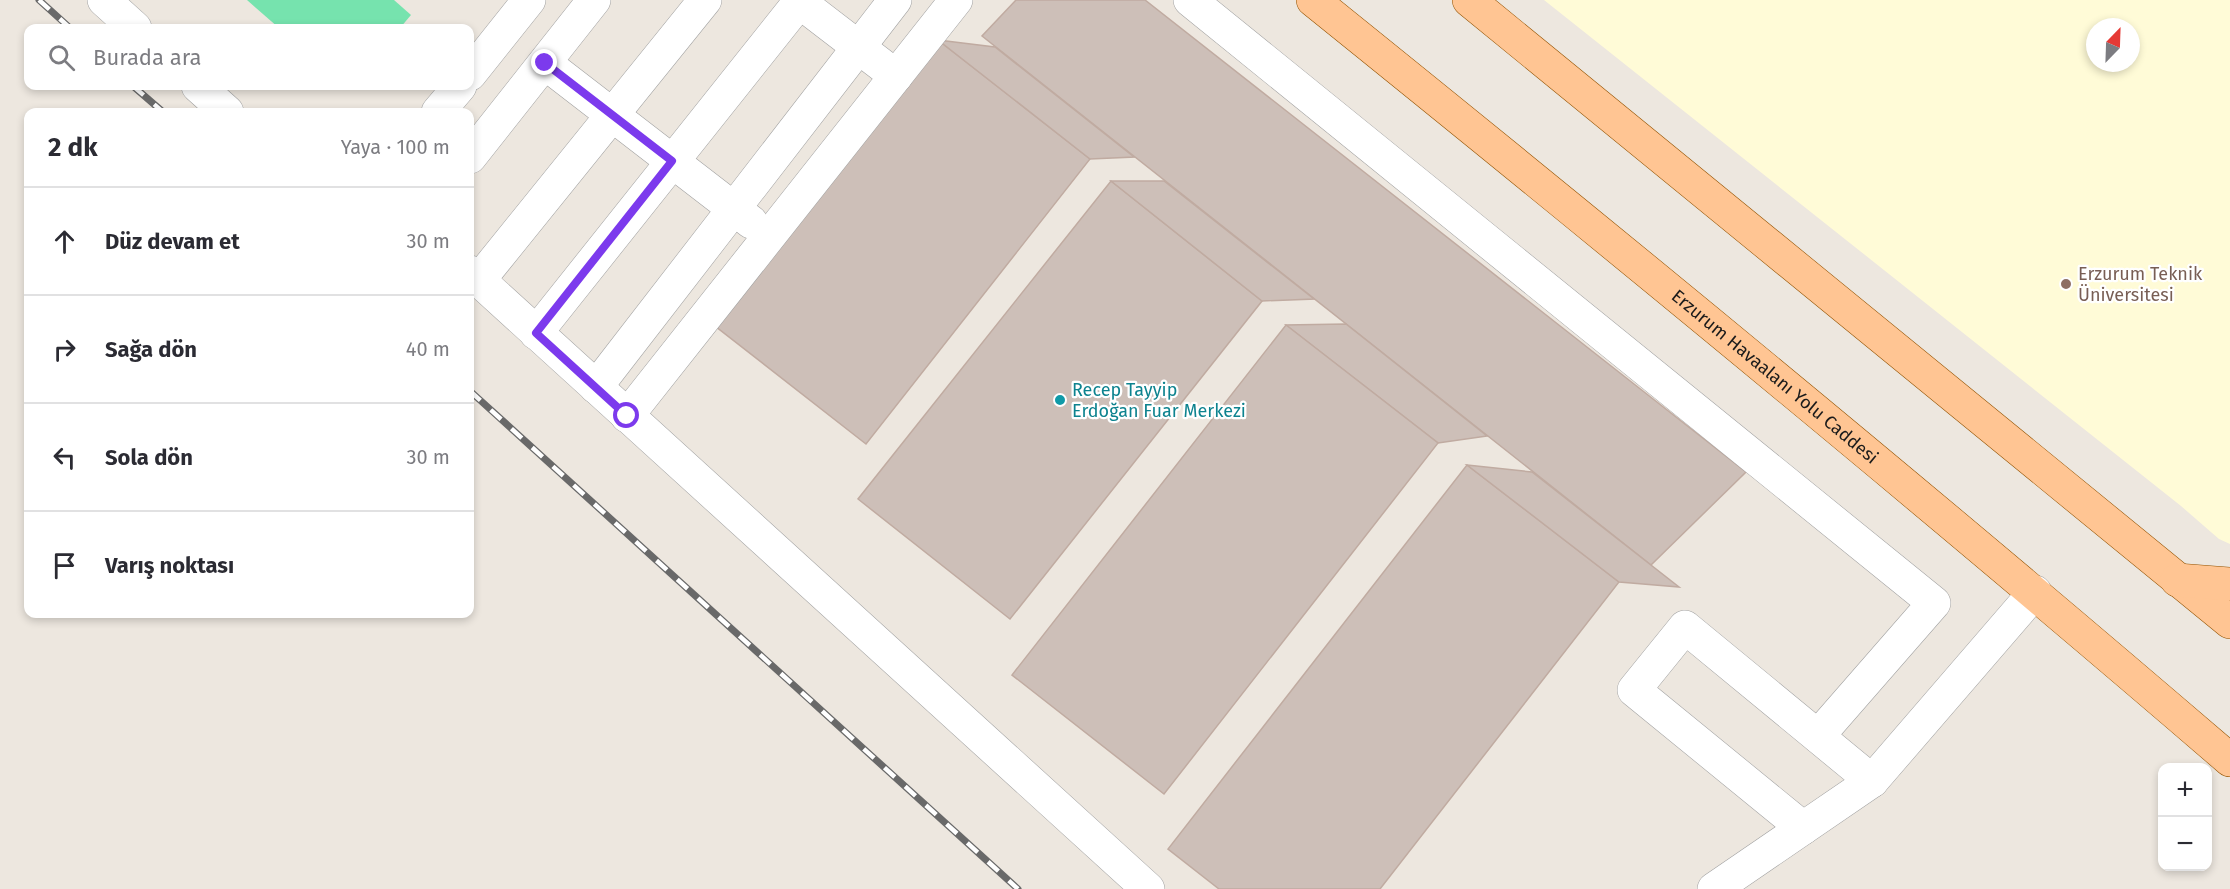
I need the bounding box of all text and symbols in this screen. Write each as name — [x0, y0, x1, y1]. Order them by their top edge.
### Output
north arrow — [2086, 18, 2140, 72]
search box — [24, 24, 474, 90]
icon: search — [45, 41, 78, 74]
text: Burada ara — [93, 44, 201, 71]
route end — [531, 49, 557, 75]
text: 2 dk — [48, 132, 98, 163]
text: Yaya · 100 m — [341, 135, 450, 159]
icon: ahead — [48, 225, 81, 258]
text: Düz devam et — [105, 228, 240, 255]
text: 30 m — [406, 229, 450, 253]
place label: Erzurum Teknik Üniversitesi — [2078, 263, 2203, 306]
marker: Erzurum Teknik Üniversitesi — [2059, 277, 2073, 291]
street label: Erzurum Havaalanı Yolu Caddesi — [1667, 285, 1883, 469]
icon: right — [48, 333, 81, 366]
text: Sağa dön — [105, 336, 197, 363]
text: 40 m — [406, 337, 450, 361]
place label: Recep Tayyip Erdoğan Fuar Merkezi — [1072, 379, 1246, 422]
marker: Recep Tayyip Erdoğan Fuar Merkezi — [1053, 393, 1067, 407]
route start — [613, 402, 639, 428]
icon: left — [48, 441, 81, 474]
text: Sola dön — [105, 444, 193, 471]
text: 30 m — [406, 445, 450, 469]
icon: arrive — [48, 549, 81, 582]
text: Varış noktası — [105, 552, 234, 579]
map controls — [2158, 763, 2212, 871]
button: + — [2158, 763, 2212, 817]
button: − — [2158, 817, 2212, 871]

